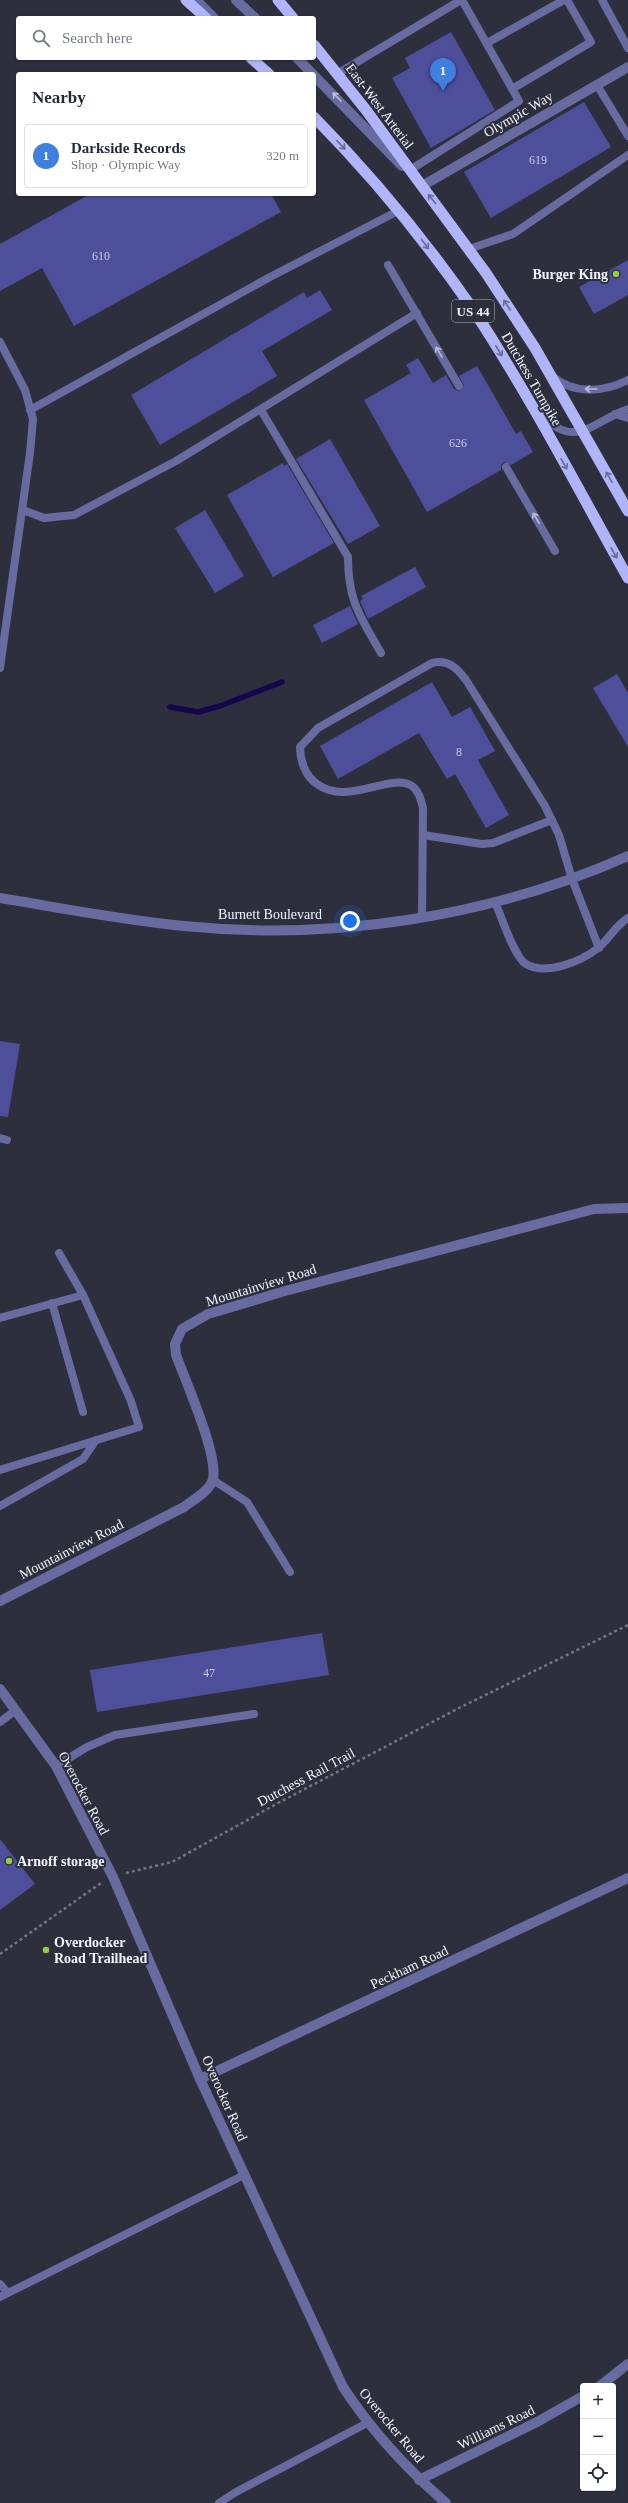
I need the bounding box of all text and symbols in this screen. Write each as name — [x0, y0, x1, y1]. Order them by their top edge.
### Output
search box — [16, 16, 316, 60]
icon: search — [30, 27, 52, 49]
text: Search here — [62, 30, 132, 46]
pin: 1 — [430, 58, 456, 91]
street label: East-West Arterial — [343, 61, 417, 152]
text: Nearby — [32, 88, 86, 107]
street label: Olympic Way — [481, 89, 556, 140]
one-way arrow — [332, 92, 342, 102]
text: Darkside Records — [71, 140, 186, 156]
one-way arrow — [336, 140, 346, 150]
text: 1 — [43, 148, 49, 163]
text: 320 m — [266, 148, 299, 163]
house number: 619 — [529, 153, 547, 167]
text: Shop · Olympic Way — [71, 157, 181, 172]
one-way arrow — [427, 194, 436, 204]
one-way arrow — [421, 239, 429, 250]
house number: 610 — [92, 249, 110, 263]
place label: Burger King — [532, 267, 608, 282]
marker: Burger King — [611, 269, 621, 279]
one-way arrow — [503, 299, 511, 311]
road number: US 44 — [452, 300, 494, 322]
street label: Dutchess Turnpike — [499, 330, 564, 429]
one-way arrow — [495, 345, 503, 357]
one-way arrow — [435, 346, 443, 358]
one-way arrow — [585, 385, 598, 393]
house number: 626 — [449, 436, 467, 450]
one-way arrow — [560, 457, 568, 469]
one-way arrow — [604, 471, 612, 483]
one-way arrow — [531, 512, 539, 524]
one-way arrow — [610, 546, 618, 558]
house number: 8 — [456, 745, 462, 759]
street label: Burnett Boulevard — [218, 907, 322, 922]
your location — [340, 911, 360, 931]
street label: Mountainview Road — [204, 1262, 318, 1309]
street label: Mountainview Road — [17, 1517, 126, 1582]
house number: 47 — [203, 1666, 215, 1680]
street label: Dutchess Rail Trail — [255, 1745, 358, 1809]
street label: Overocker Road — [55, 1749, 112, 1837]
place label: Arnoff storage — [17, 1854, 104, 1869]
marker: Arnoff storage — [4, 1856, 14, 1866]
place label: Overdocker Road Trailhead — [54, 1935, 147, 1966]
street label: Peckham Road — [368, 1943, 451, 1992]
marker: Overdocker Road Trailhead — [41, 1945, 51, 1955]
street label: Overocker Road — [199, 2053, 250, 2143]
map controls — [580, 2383, 616, 2491]
button: + — [580, 2383, 616, 2419]
street label: Overocker Road — [356, 2385, 427, 2465]
street label: Williams Road — [455, 2402, 537, 2453]
button: − — [580, 2419, 616, 2455]
button: locate — [580, 2455, 616, 2491]

